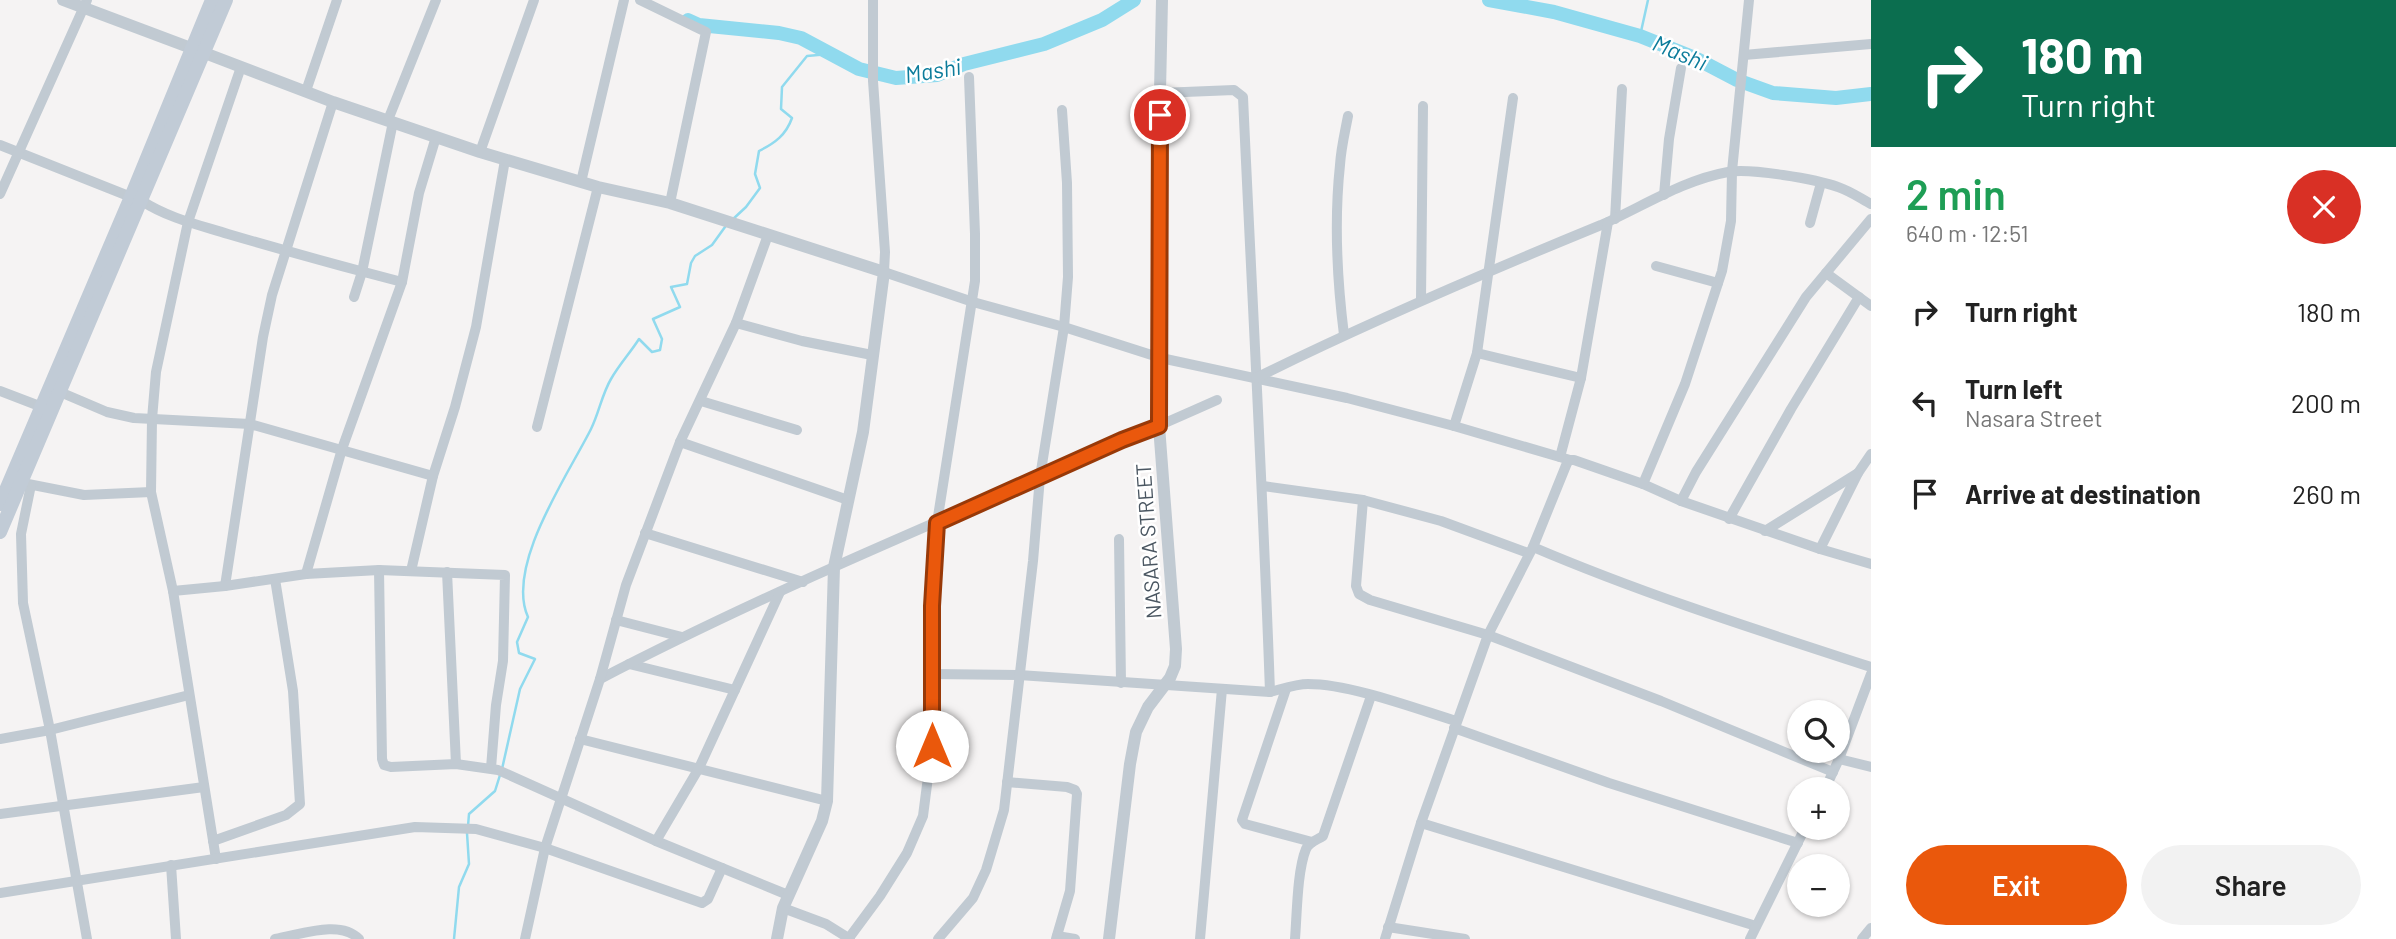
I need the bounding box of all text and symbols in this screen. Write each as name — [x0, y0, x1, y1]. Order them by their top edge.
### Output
text: 180 m — [2021, 25, 2144, 84]
water label: Mashi — [1649, 28, 1712, 76]
icon: right — [1906, 28, 1997, 119]
water label: Mashi — [903, 52, 963, 88]
pin — [1130, 85, 1190, 145]
text: Turn right — [2021, 85, 2156, 123]
icon: arrive — [1141, 96, 1179, 134]
text: 2 min — [1906, 168, 2006, 218]
button: close — [2287, 170, 2361, 244]
text: 640 m · 12:51 — [1906, 219, 2029, 247]
icon: right — [1906, 293, 1944, 331]
text: Turn right — [1965, 296, 2078, 327]
text: 180 m — [2297, 296, 2361, 327]
text: Turn left — [1965, 373, 2063, 404]
icon: left — [1906, 384, 1944, 422]
text: 200 m — [2291, 387, 2361, 418]
text: Nasara Street — [1965, 404, 2103, 432]
street label: NASARA STREET — [1130, 462, 1165, 620]
icon: arrive — [1906, 475, 1944, 513]
text: Arrive at destination — [1965, 478, 2201, 509]
text: 260 m — [2292, 478, 2361, 509]
map controls — [1787, 700, 1850, 917]
button: search — [1787, 700, 1850, 763]
position arrow — [895, 709, 969, 783]
button: + — [1787, 777, 1850, 840]
button: Exit — [1906, 845, 2127, 925]
button: Share — [2141, 845, 2361, 925]
button: − — [1787, 854, 1850, 917]

